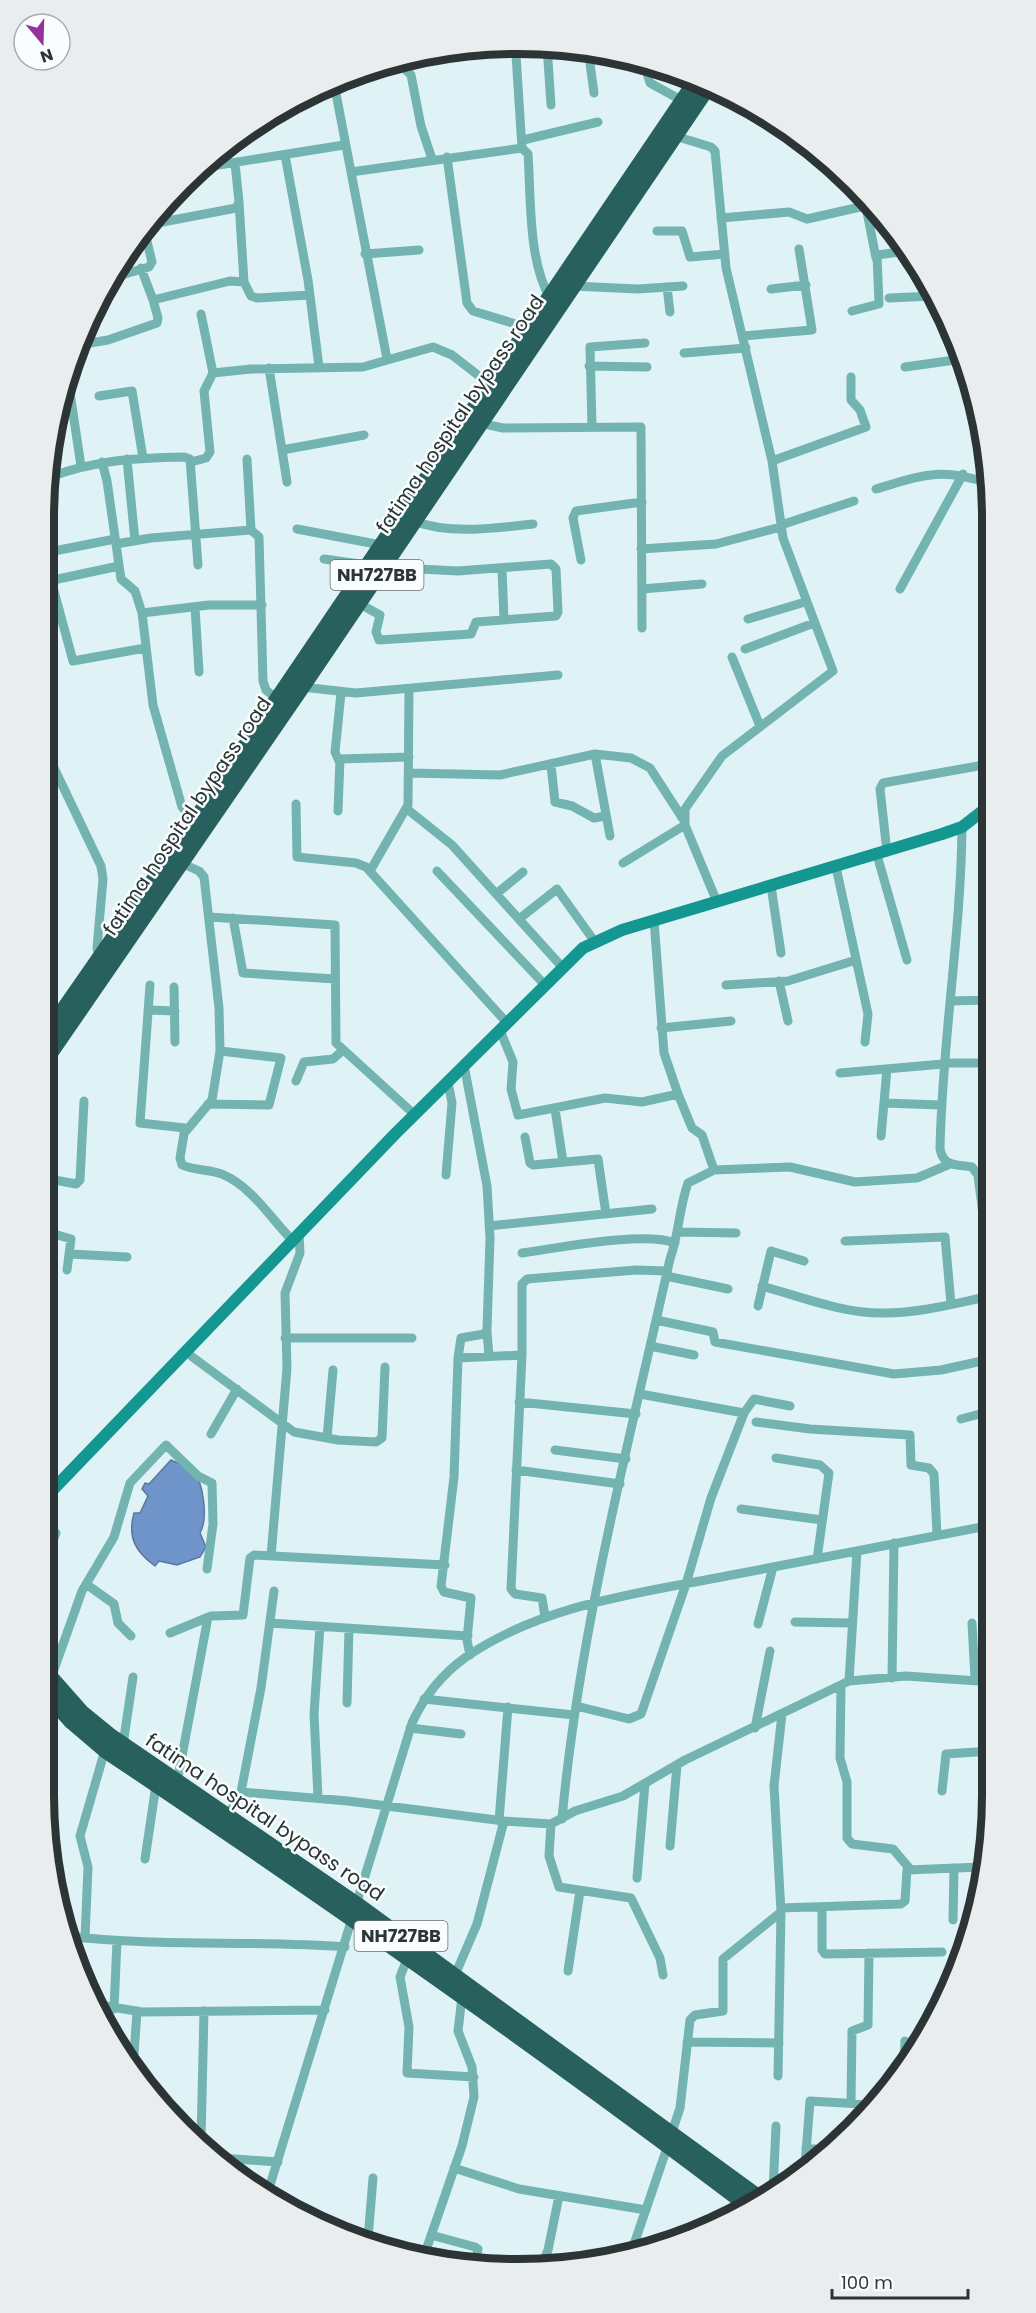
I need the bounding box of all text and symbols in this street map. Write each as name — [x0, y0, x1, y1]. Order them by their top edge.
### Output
north arrow — [12, 12, 72, 72]
text: N — [37, 43, 56, 69]
street label: fatima hospital bypass road — [369, 289, 551, 539]
road number: NH727BB — [330, 560, 424, 590]
street label: fatima hospital bypass road — [96, 691, 278, 941]
street label: fatima hospital bypass road — [140, 1726, 390, 1908]
road number: NH727BB — [354, 1921, 448, 1951]
scale bar — [832, 2262, 968, 2300]
text: 100 m — [841, 2270, 893, 2295]

